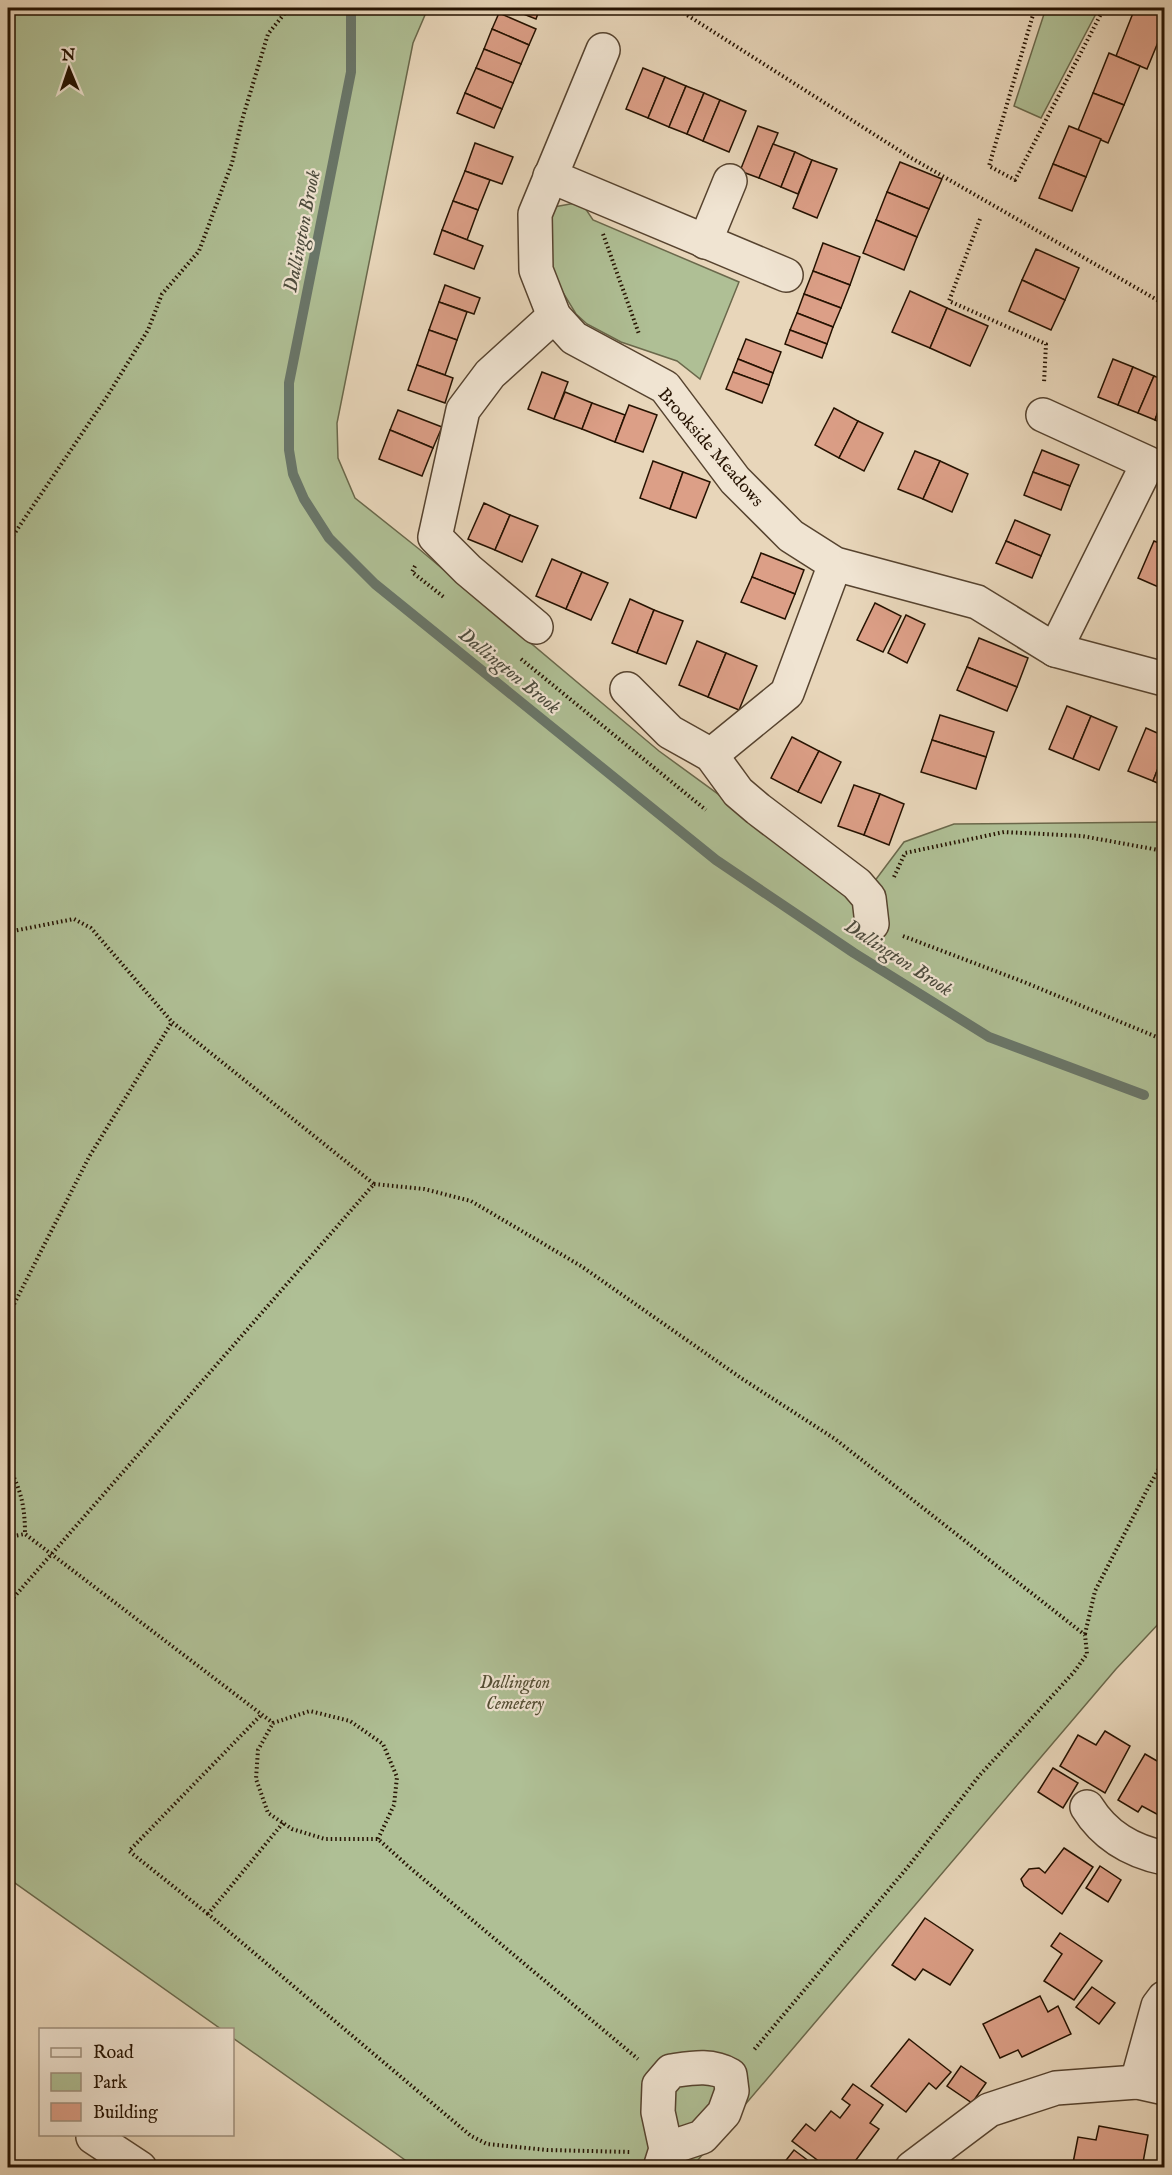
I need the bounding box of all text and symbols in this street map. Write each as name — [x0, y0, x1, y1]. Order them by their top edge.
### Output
north arrow — [39, 39, 99, 99]
text: N — [60, 46, 76, 66]
water label: Dallington Brook — [278, 168, 328, 295]
street label: Brookside Meadows — [652, 384, 768, 512]
water label: Dallington Brook — [452, 622, 565, 721]
water label: Dallington Brook — [839, 914, 957, 1003]
park label: Dallington Cemetery — [480, 1672, 550, 1716]
legend — [39, 2028, 234, 2136]
text: Road — [93, 2042, 134, 2065]
text: Park — [93, 2072, 128, 2095]
text: Building — [93, 2102, 158, 2125]

